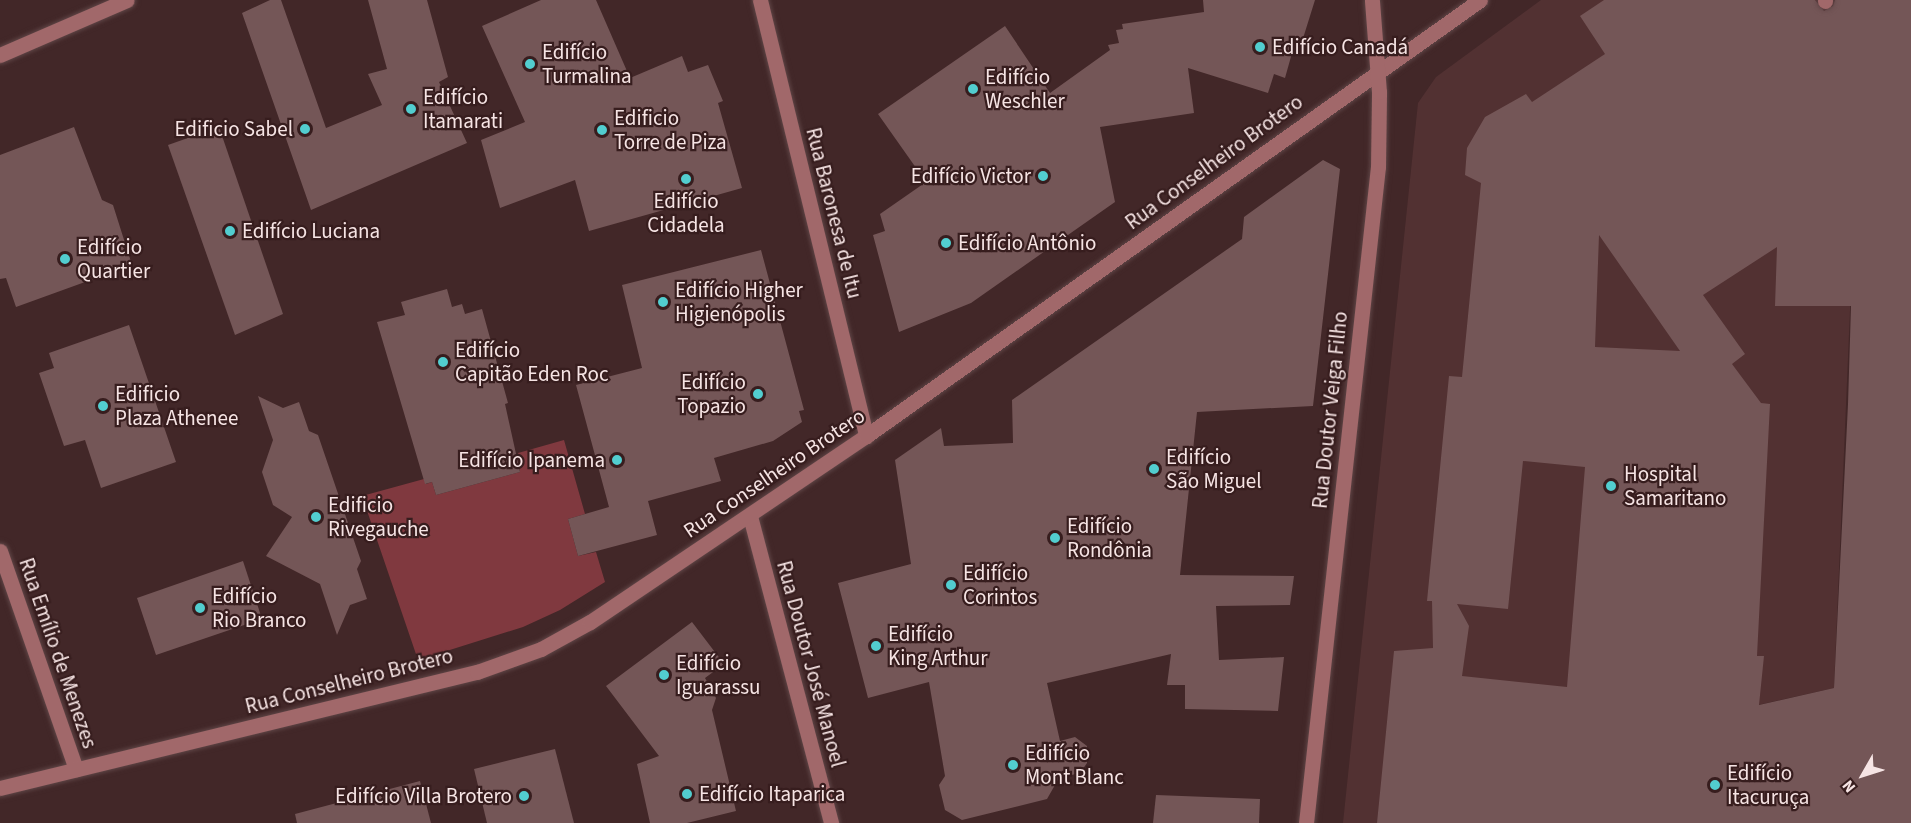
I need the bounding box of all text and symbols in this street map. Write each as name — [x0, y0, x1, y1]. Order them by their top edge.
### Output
place label: Edifício Canadá — [1272, 34, 1408, 60]
place label: Edifício Turmalina — [542, 39, 632, 89]
marker: Edifício Canadá — [1253, 40, 1267, 54]
marker: Edifício Turmalina — [523, 57, 537, 71]
place label: Edifício Weschler — [985, 64, 1065, 114]
marker: Edifício Weschler — [966, 82, 980, 96]
place label: Edifício Itamarati — [423, 84, 503, 134]
street label: Rua Conselheiro Brotero — [1120, 89, 1308, 235]
marker: Edifício Itamarati — [404, 102, 418, 116]
place label: Edificio Torre de Piza — [614, 105, 727, 155]
place label: Edificio Sabel — [175, 116, 293, 142]
marker: Edificio Sabel — [298, 122, 312, 136]
marker: Edificio Torre de Piza — [595, 123, 609, 137]
street label: Rua Baronesa de Itu — [801, 125, 867, 301]
place label: Edifício Victor — [911, 163, 1031, 189]
marker: Edifício Victor — [1036, 169, 1050, 183]
marker: Edifício Cidadela — [679, 172, 693, 186]
place label: Edifício Cidadela — [647, 188, 725, 238]
place label: Edifício Luciana — [242, 218, 380, 244]
marker: Edifício Luciana — [223, 224, 237, 238]
place label: Edifício Antônio — [958, 230, 1096, 256]
place label: Edifício Quartier — [77, 234, 150, 284]
marker: Edifício Antônio — [939, 236, 953, 250]
marker: Edifício Quartier — [58, 252, 72, 266]
place label: Edifício Higher Higienópolis — [675, 277, 803, 327]
marker: Edifício Higher Higienópolis — [656, 295, 670, 309]
street label: Rua Doutor Veiga Filho — [1307, 310, 1353, 510]
place label: Edifício Capitão Eden Roc — [455, 337, 609, 387]
marker: Edifício Capitão Eden Roc — [436, 355, 450, 369]
place label: Edifício Topazio — [677, 369, 746, 419]
place label: Edificio Plaza Athenee — [115, 381, 238, 431]
marker: Edifício Topazio — [751, 387, 765, 401]
marker: Edificio Plaza Athenee — [96, 399, 110, 413]
street label: Rua Conselheiro Brotero — [679, 403, 869, 543]
place label: Edifício São Miguel — [1166, 444, 1262, 494]
place label: Edifício Ipanema — [458, 447, 605, 473]
marker: Edifício Ipanema — [610, 453, 624, 467]
place label: Hospital Samaritano — [1624, 461, 1726, 511]
marker: Edifício São Miguel — [1147, 462, 1161, 476]
marker: Hospital Samaritano — [1602, 477, 1620, 495]
place label: Edificio Rivegauche — [328, 492, 429, 542]
marker: Edificio Rivegauche — [309, 510, 323, 524]
place label: Edifício Rondônia — [1067, 513, 1152, 563]
marker: Edifício Rondônia — [1048, 531, 1062, 545]
street label: Rua Emílio de Menezes — [14, 554, 102, 752]
street label: Rua Doutor José Manoel — [771, 558, 851, 770]
place label: Edifício Corintos — [963, 560, 1037, 610]
marker: Edifício Corintos — [944, 578, 958, 592]
place label: Edifício Rio Branco — [212, 583, 306, 633]
marker: Edifício Rio Branco — [193, 601, 207, 615]
place label: Edifício King Arthur — [888, 621, 988, 671]
marker: Edifício King Arthur — [869, 639, 883, 653]
street label: Rua Conselheiro Brotero — [242, 643, 456, 719]
place label: Edifício Iguarassu — [676, 650, 761, 700]
marker: Edifício Iguarassu — [657, 668, 671, 682]
place label: Edifício Mont Blanc — [1025, 740, 1124, 790]
north arrow — [1833, 745, 1893, 805]
marker: Edifício Mont Blanc — [1006, 758, 1020, 772]
place label: Edifício Itacuruça — [1727, 760, 1809, 810]
text: N — [1837, 775, 1861, 797]
marker: Edifício Itacuruça — [1708, 778, 1722, 792]
place label: Edifício Itaparica — [699, 781, 845, 807]
place label: Edifício Villa Brotero — [335, 783, 512, 809]
marker: Edifício Itaparica — [680, 787, 694, 801]
marker: Edifício Villa Brotero — [517, 789, 531, 803]

